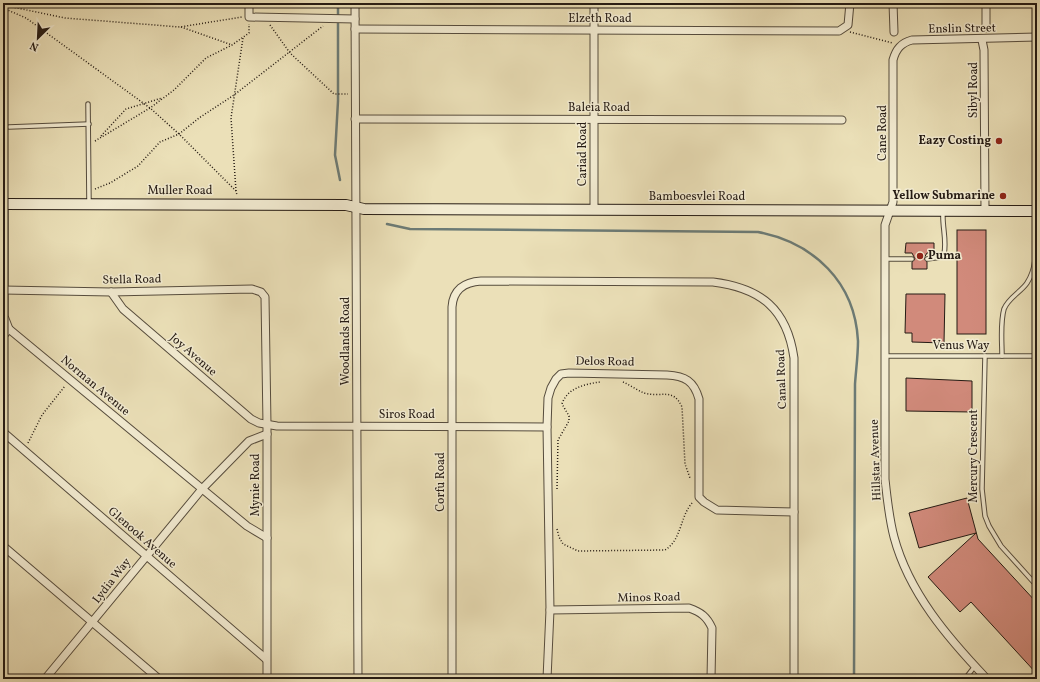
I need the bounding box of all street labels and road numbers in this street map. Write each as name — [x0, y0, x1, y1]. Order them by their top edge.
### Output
street label: Elzeth Road — [568, 11, 632, 27]
street label: Enslin Street — [928, 20, 996, 38]
street label: Sibyl Road — [966, 62, 982, 118]
street label: Baleia Road — [568, 100, 630, 116]
street label: Cane Road — [875, 105, 891, 161]
street label: Cariad Road — [575, 121, 591, 186]
street label: Muller Road — [147, 183, 213, 199]
street label: Bamboesvlei Road — [649, 189, 745, 205]
street label: Stella Road — [102, 271, 162, 289]
street label: Woodlands Road — [338, 296, 354, 385]
street label: Joy Avenue — [166, 330, 220, 380]
street label: Venus Way — [932, 338, 990, 354]
street label: Canal Road — [773, 348, 791, 409]
street label: Norman Avenue — [57, 352, 133, 420]
street label: Delos Road — [575, 353, 635, 371]
street label: Siros Road — [379, 407, 435, 423]
street label: Mercury Crescent — [966, 409, 982, 503]
street label: Hillstar Avenue — [867, 419, 885, 501]
street label: Corfu Road — [433, 452, 449, 512]
street label: Mynie Road — [248, 453, 264, 517]
street label: Glenook Avenue — [104, 504, 180, 572]
street label: Lydia Way — [89, 554, 135, 607]
street label: Minos Road — [617, 589, 681, 607]

